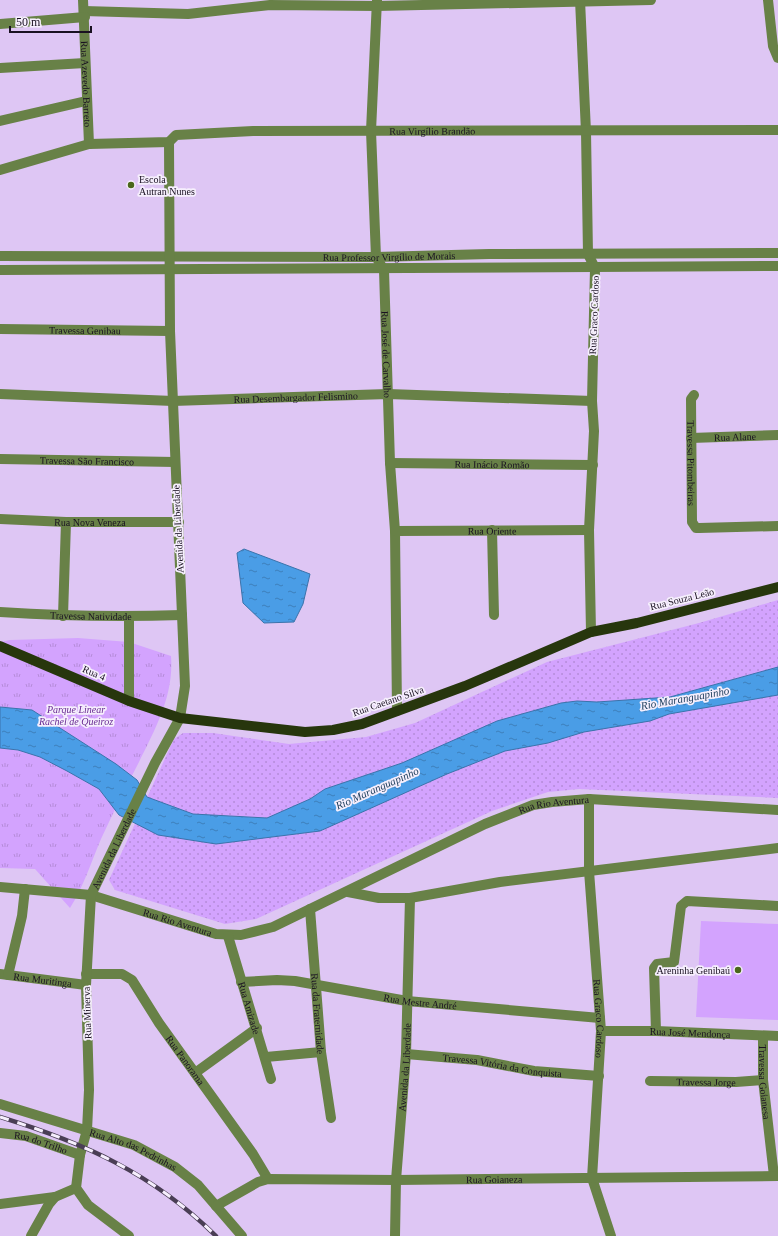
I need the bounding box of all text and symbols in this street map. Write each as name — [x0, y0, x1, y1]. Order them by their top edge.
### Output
scale bar — [10, 8, 91, 34]
text: 50 m — [16, 15, 41, 29]
street label: Rua Azevedo Barreto — [79, 41, 94, 127]
street label: Rua Virgílio Brandão — [389, 125, 475, 136]
place label: Escola Autran Nunes — [139, 174, 195, 197]
marker: Escola Autran Nunes — [126, 180, 136, 190]
street label: Rua Professor Virgílio de Morais — [323, 249, 455, 263]
street label: Rua Graco Cardoso — [587, 275, 601, 355]
street label: Rua José de Carvalho — [380, 311, 393, 398]
street label: Travessa Genibau — [49, 324, 121, 336]
street label: Rua Desembargador Felismino — [233, 389, 358, 405]
street label: Travessa Pitombeiras — [686, 420, 697, 506]
street label: Rua Alane — [714, 430, 757, 443]
street label: Travessa São Francisco — [40, 454, 134, 467]
street label: Rua Inácio Romão — [454, 458, 530, 470]
street label: Avenida da Liberdade — [170, 484, 186, 573]
street label: Rua Nova Veneza — [54, 516, 126, 528]
street label: Rua Oriente — [468, 525, 517, 536]
street label: Rua Souza Leão — [649, 586, 715, 612]
street label: Travessa Natividade — [50, 609, 132, 622]
street label: Rua 4 — [81, 663, 107, 683]
street label: Rua Caetano Silva — [351, 684, 426, 718]
water label: Rio Maranguapinho — [639, 684, 731, 712]
park label: Parque Linear Rachel de Queiroz — [38, 704, 113, 727]
water label: Rio Maranguapinho — [333, 764, 421, 812]
street label: Rua Rio Aventura — [517, 793, 590, 816]
street label: Avenida da Liberdade — [89, 806, 138, 891]
street label: Rua Rio Aventura — [142, 906, 214, 938]
place label: Areninha Genibaú — [656, 965, 730, 976]
marker: Areninha Genibaú — [733, 965, 743, 975]
street label: Rua Muritinga — [13, 970, 73, 989]
street label: Rua da Fraternidade — [309, 973, 327, 1055]
street label: Rua Graco Cardoso — [592, 979, 607, 1058]
street label: Rua Amizade — [237, 980, 263, 1036]
street label: Rua Minerva — [81, 986, 93, 1039]
street label: Rua Mestre André — [383, 991, 458, 1011]
street label: Avenida da Liberdade — [396, 1023, 412, 1112]
street label: Rua José Mendonça — [650, 1026, 731, 1040]
street label: Rua Panorama — [164, 1033, 207, 1088]
street label: Travessa Goianesa — [758, 1044, 773, 1120]
street label: Travessa Vitória da Conquista — [442, 1052, 563, 1079]
street label: Travessa Jorge — [676, 1076, 736, 1088]
street label: Rua Alto das Pedrinhas — [88, 1126, 179, 1172]
street label: Rua do Trilho — [13, 1129, 69, 1156]
street label: Rua Goianeza — [466, 1173, 523, 1185]

